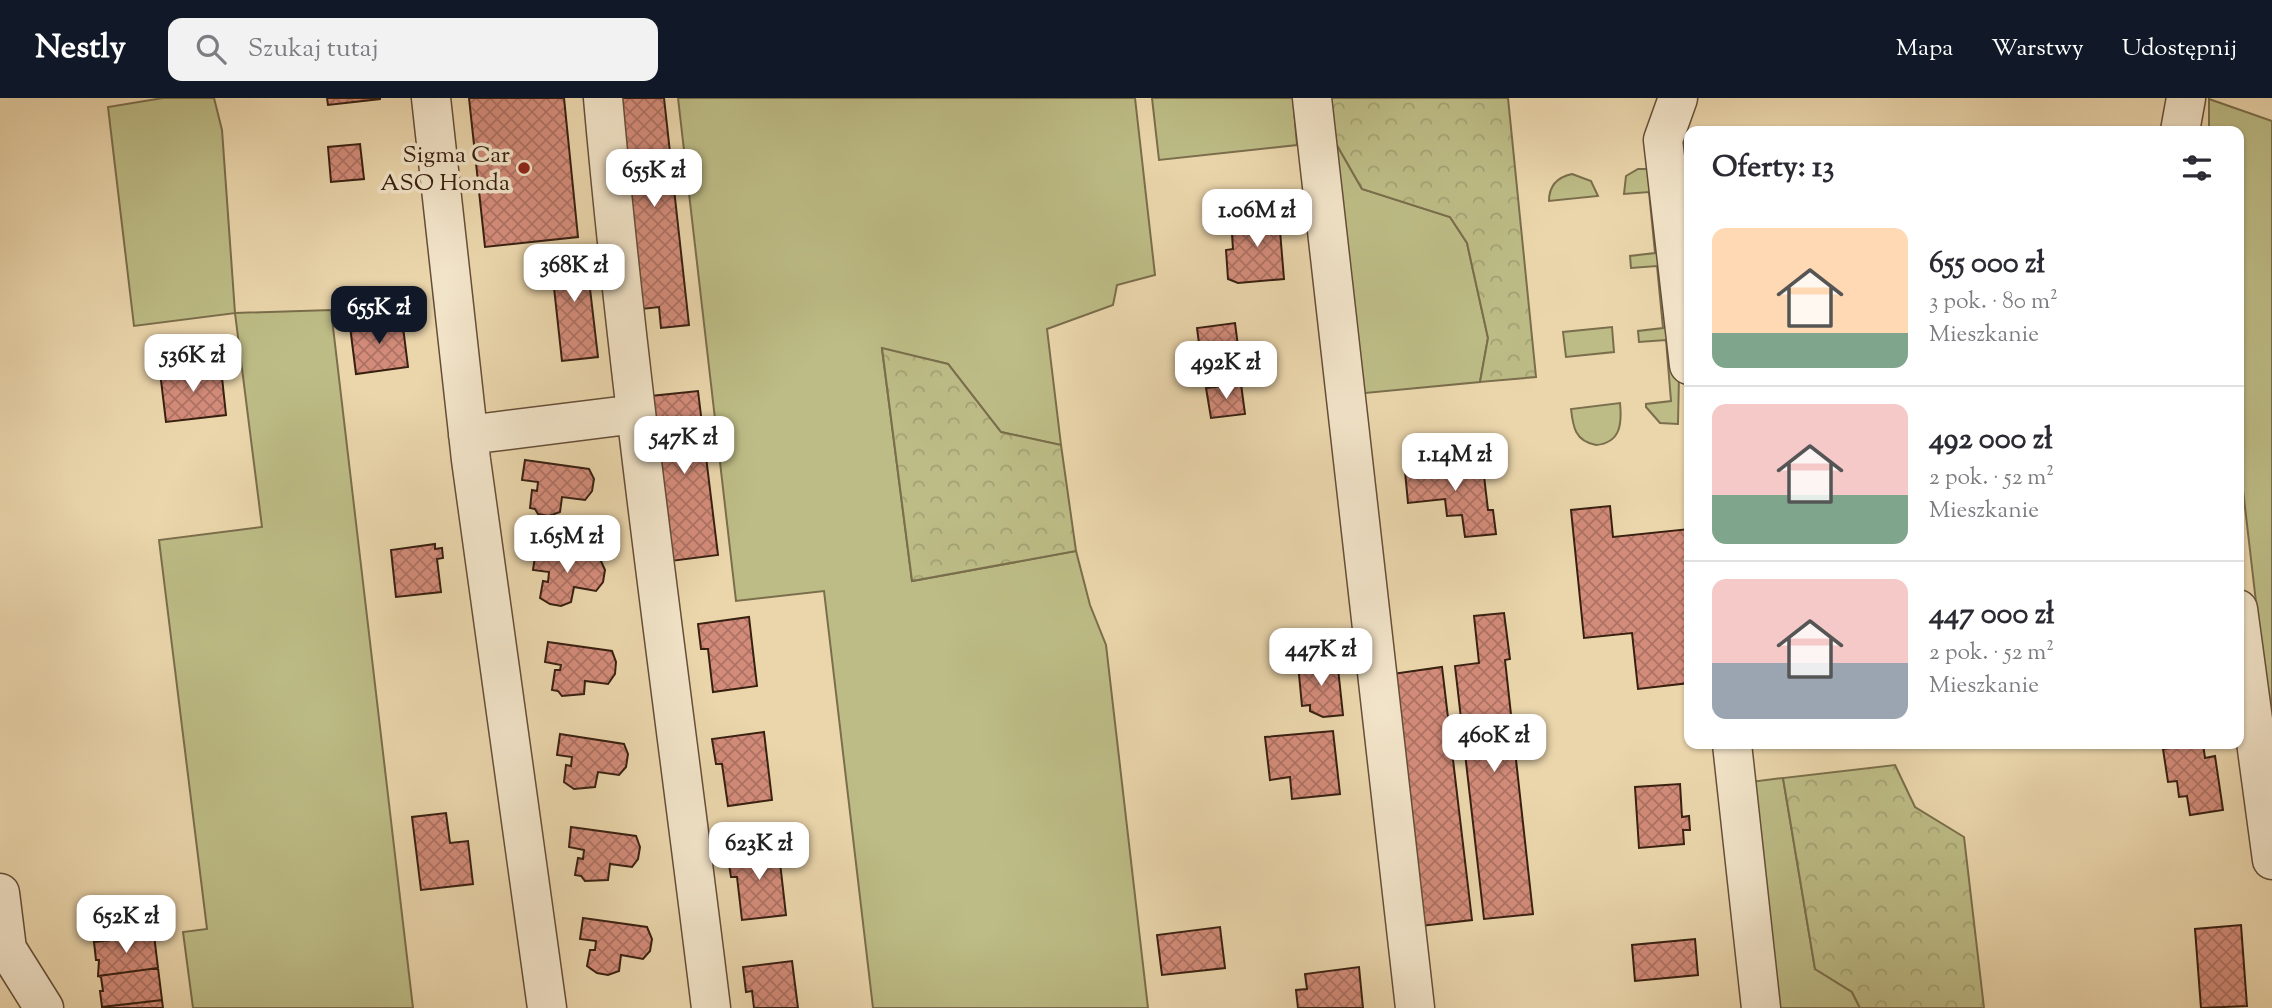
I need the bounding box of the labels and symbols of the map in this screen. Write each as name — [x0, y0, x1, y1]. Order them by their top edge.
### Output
place label: Sigma Car ASO Honda — [380, 139, 510, 201]
pin: 655K zł — [589, 150, 719, 209]
marker: Sigma Car ASO Honda — [516, 160, 532, 176]
pin: 1.06M zł — [1185, 190, 1329, 249]
pin: 368K zł — [509, 244, 639, 304]
pin: 655K zł — [314, 286, 444, 346]
pin: 536K zł — [128, 334, 258, 394]
pin: 492K zł — [1161, 342, 1291, 401]
pin: 547K zł — [619, 416, 749, 476]
pin: 1.14M zł — [1383, 434, 1527, 493]
pin: 1.65M zł — [495, 516, 639, 575]
pin: 447K zł — [1256, 628, 1386, 688]
pin: 460K zł — [1429, 714, 1559, 774]
pin: 623K zł — [694, 822, 824, 882]
pin: 652K zł — [61, 896, 191, 955]

